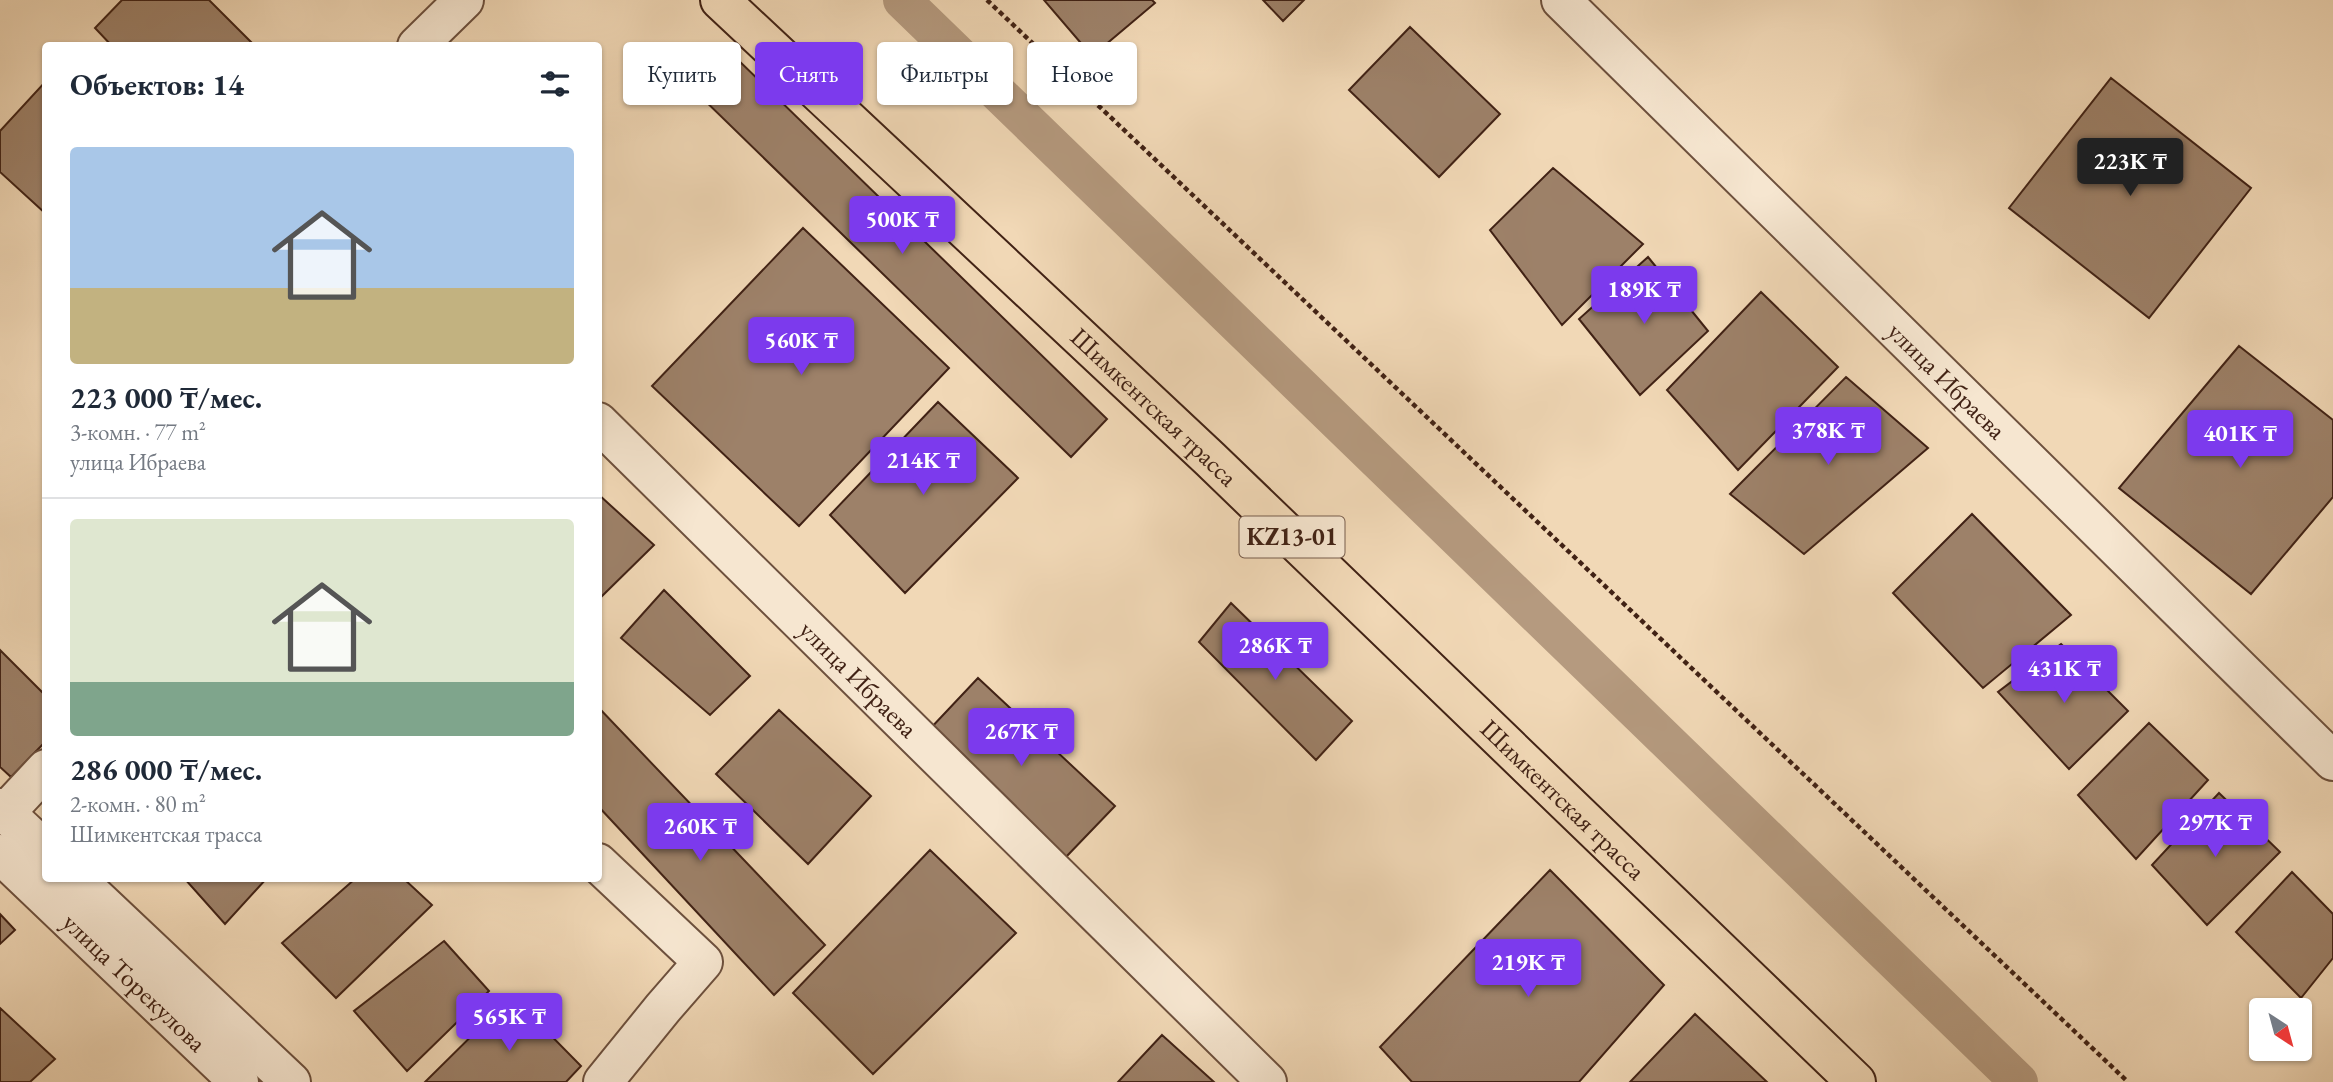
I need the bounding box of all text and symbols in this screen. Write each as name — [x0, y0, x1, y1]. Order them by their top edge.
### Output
chip: Купить — [623, 42, 741, 105]
chip: Снять — [755, 42, 863, 105]
chip: Фильтры — [877, 42, 1013, 105]
chip: Новое — [1027, 42, 1137, 105]
text: Объектов: 14 — [70, 65, 244, 104]
icon: filters — [536, 65, 574, 103]
pin: 223K ₸ — [2073, 138, 2187, 198]
text: 223K ₸ — [2093, 146, 2167, 176]
icon: home — [259, 192, 385, 318]
pin: 500K ₸ — [845, 196, 959, 256]
text: 500K ₸ — [865, 204, 939, 234]
pin: 189K ₸ — [1587, 266, 1701, 326]
text: 189K ₸ — [1607, 274, 1681, 304]
street label: улица Ибраева — [1880, 314, 2014, 447]
pin: 560K ₸ — [744, 318, 858, 377]
street label: Шимкентская трасса — [1063, 320, 1245, 494]
text: 560K ₸ — [764, 325, 838, 355]
text: 223 000 ₸/мес. — [70, 378, 262, 417]
pin: 378K ₸ — [1771, 407, 1885, 467]
pin: 401K ₸ — [2183, 410, 2297, 470]
text: 378K ₸ — [1791, 415, 1865, 445]
text: 3-комн. · 77 m² — [70, 417, 206, 447]
text: 401K ₸ — [2203, 418, 2277, 448]
pin: 214K ₸ — [866, 438, 980, 497]
text: 214K ₸ — [886, 445, 960, 475]
text: улица Ибраева — [70, 447, 206, 477]
road number: KZ13-01 — [1240, 516, 1344, 558]
icon: home — [259, 564, 385, 690]
street label: улица Ибраева — [792, 613, 926, 746]
pin: 286K ₸ — [1218, 622, 1332, 682]
text: 286K ₸ — [1238, 630, 1312, 660]
pin: 431K ₸ — [2007, 646, 2121, 705]
text: 431K ₸ — [2027, 653, 2101, 683]
pin: 267K ₸ — [964, 708, 1078, 768]
street label: Шимкентская трасса — [1473, 712, 1654, 888]
text: 267K ₸ — [984, 716, 1058, 746]
text: 286 000 ₸/мес. — [70, 750, 262, 789]
text: 2-комн. · 80 m² — [70, 789, 206, 819]
pin: 297K ₸ — [2158, 800, 2272, 859]
pin: 260K ₸ — [643, 804, 757, 863]
text: 297K ₸ — [2178, 807, 2252, 837]
text: 260K ₸ — [663, 811, 737, 841]
text: Шимкентская трасса — [70, 819, 262, 849]
street label: улица Торекулова — [55, 905, 214, 1060]
pin: 219K ₸ — [1471, 940, 1585, 999]
text: 219K ₸ — [1491, 947, 1565, 977]
pin: 565K ₸ — [452, 993, 566, 1053]
north arrow — [2249, 998, 2312, 1060]
map controls — [2249, 998, 2312, 1061]
text: 565K ₸ — [472, 1001, 546, 1031]

